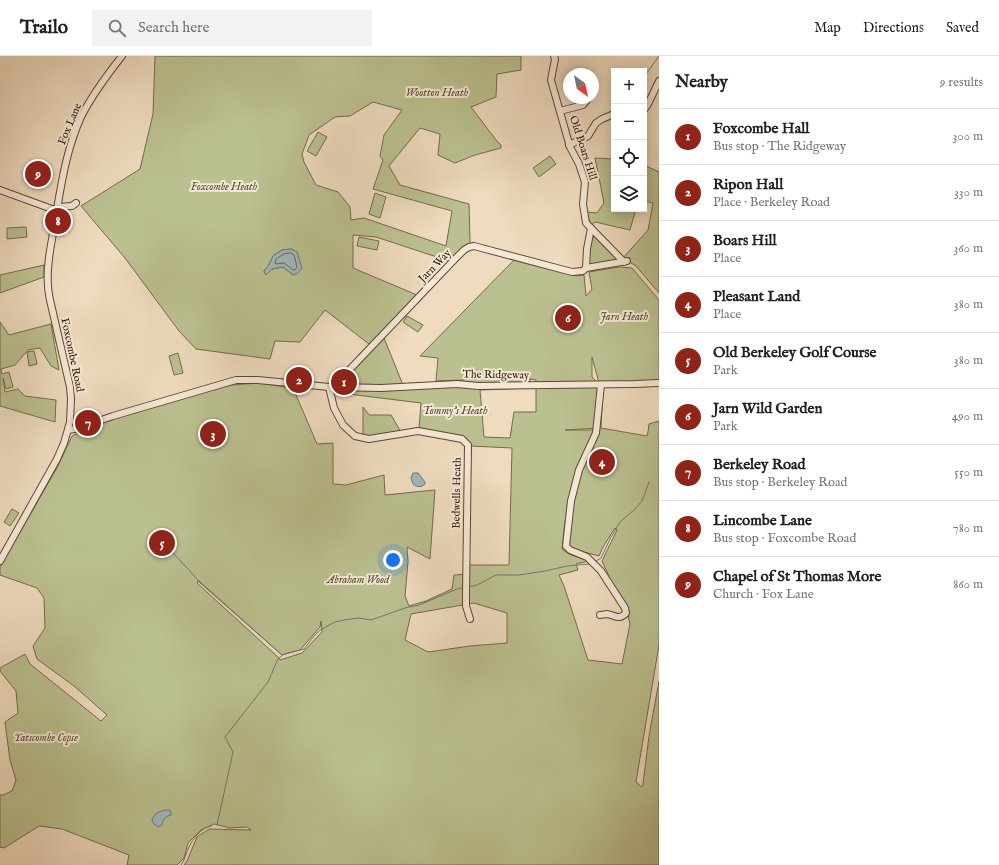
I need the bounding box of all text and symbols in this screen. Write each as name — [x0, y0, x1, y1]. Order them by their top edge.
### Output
search box — [92, 10, 372, 46]
text: Trailo — [20, 16, 68, 40]
icon: search — [106, 17, 128, 39]
text: Search here — [138, 18, 209, 37]
text: Map — [814, 19, 841, 37]
text: Directions — [863, 19, 924, 37]
text: Saved — [946, 19, 979, 37]
north arrow — [563, 68, 599, 104]
map controls — [611, 68, 647, 212]
button: + — [611, 68, 647, 104]
text: Nearby — [675, 72, 728, 93]
text: 9 results — [940, 74, 983, 91]
park label: Wootton Heath — [406, 86, 468, 100]
street label: Fox Lane — [55, 101, 85, 147]
button: − — [611, 104, 647, 140]
street label: Old Boars Hill — [566, 114, 600, 182]
text: Foxcombe Hall — [713, 119, 809, 138]
text: 1 — [686, 128, 690, 145]
text: 300 m — [952, 128, 983, 145]
text: Bus stop · The Ridgeway — [713, 138, 846, 155]
button: locate — [611, 140, 647, 176]
pin: 9 — [25, 159, 51, 189]
text: Ripon Hall — [713, 175, 783, 194]
button: layers — [611, 176, 647, 212]
park label: Foxcombe Heath — [191, 180, 258, 194]
text: 2 — [685, 184, 691, 201]
text: 330 m — [954, 184, 983, 201]
text: Place · Berkeley Road — [713, 194, 830, 211]
pin: 8 — [45, 206, 71, 236]
text: Boars Hill — [713, 231, 777, 250]
text: 3 — [686, 240, 690, 257]
text: 360 m — [953, 240, 983, 257]
street label: Jarn Way — [414, 246, 455, 287]
text: Place — [713, 250, 741, 267]
text: Pleasant Land — [713, 287, 800, 306]
text: 4 — [685, 296, 691, 313]
text: 380 m — [954, 296, 983, 313]
pin: 6 — [555, 303, 581, 333]
text: Place — [713, 306, 741, 323]
park label: Jarn Heath — [600, 310, 648, 324]
street label: Foxcombe Road — [57, 317, 87, 393]
text: Old Berkeley Golf Course — [713, 343, 876, 362]
text: 5 — [686, 352, 690, 369]
text: 380 m — [954, 352, 983, 369]
text: Park — [713, 362, 738, 379]
pin: 2 — [286, 365, 312, 395]
pin: 1 — [331, 367, 357, 397]
street label: The Ridgeway — [463, 367, 530, 383]
text: Jarn Wild Garden — [713, 399, 822, 418]
park label: Tommy's Heath — [422, 404, 488, 418]
pin: 7 — [75, 408, 101, 438]
text: 6 — [685, 408, 691, 425]
text: 490 m — [952, 408, 983, 425]
text: Park — [713, 418, 738, 435]
pin: 3 — [200, 419, 226, 449]
pin: 4 — [589, 447, 615, 477]
text: Berkeley Road — [713, 455, 806, 474]
street label: Bedwells Heath — [449, 457, 465, 529]
text: 7 — [685, 464, 691, 481]
text: 550 m — [954, 464, 983, 481]
text: Bus stop · Berkeley Road — [713, 474, 848, 491]
text: Lincombe Lane — [713, 511, 812, 530]
text: 8 — [685, 520, 691, 537]
text: 780 m — [953, 520, 983, 537]
pin: 5 — [149, 528, 175, 558]
text: Bus stop · Foxcombe Road — [713, 530, 856, 547]
your location — [383, 550, 403, 570]
text: Chapel of St Thomas More — [713, 567, 881, 586]
park label: Abraham Wood — [326, 573, 390, 587]
text: 9 — [685, 576, 691, 593]
text: 860 m — [953, 576, 983, 593]
text: Church · Fox Lane — [713, 586, 814, 603]
park label: Yatscombe Copse — [14, 731, 78, 745]

